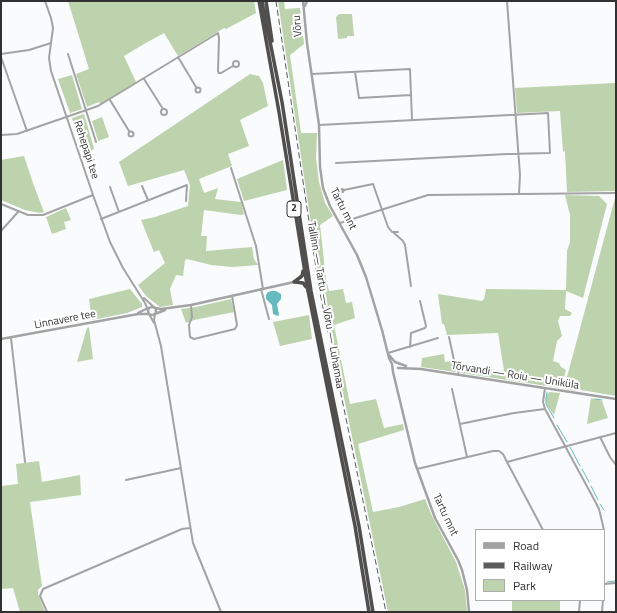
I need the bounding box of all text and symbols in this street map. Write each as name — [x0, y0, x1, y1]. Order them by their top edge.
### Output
street label: Võru — [290, 15, 306, 37]
street label: Rehepapi tee — [70, 119, 102, 181]
street label: Tartu mnt — [327, 186, 359, 232]
road number: 2 — [287, 201, 301, 217]
street label: Tallinn — Tartu — Võru — Luhamaa — [304, 220, 346, 390]
street label: Linnavere tee — [33, 308, 97, 332]
street label: Tõrvandi — Roiu — Uniküla — [450, 359, 580, 393]
street label: Tartu mnt — [429, 492, 461, 538]
legend — [475, 529, 605, 601]
text: Road — [513, 536, 539, 555]
text: Railway — [513, 556, 553, 575]
text: Park — [513, 576, 536, 595]

